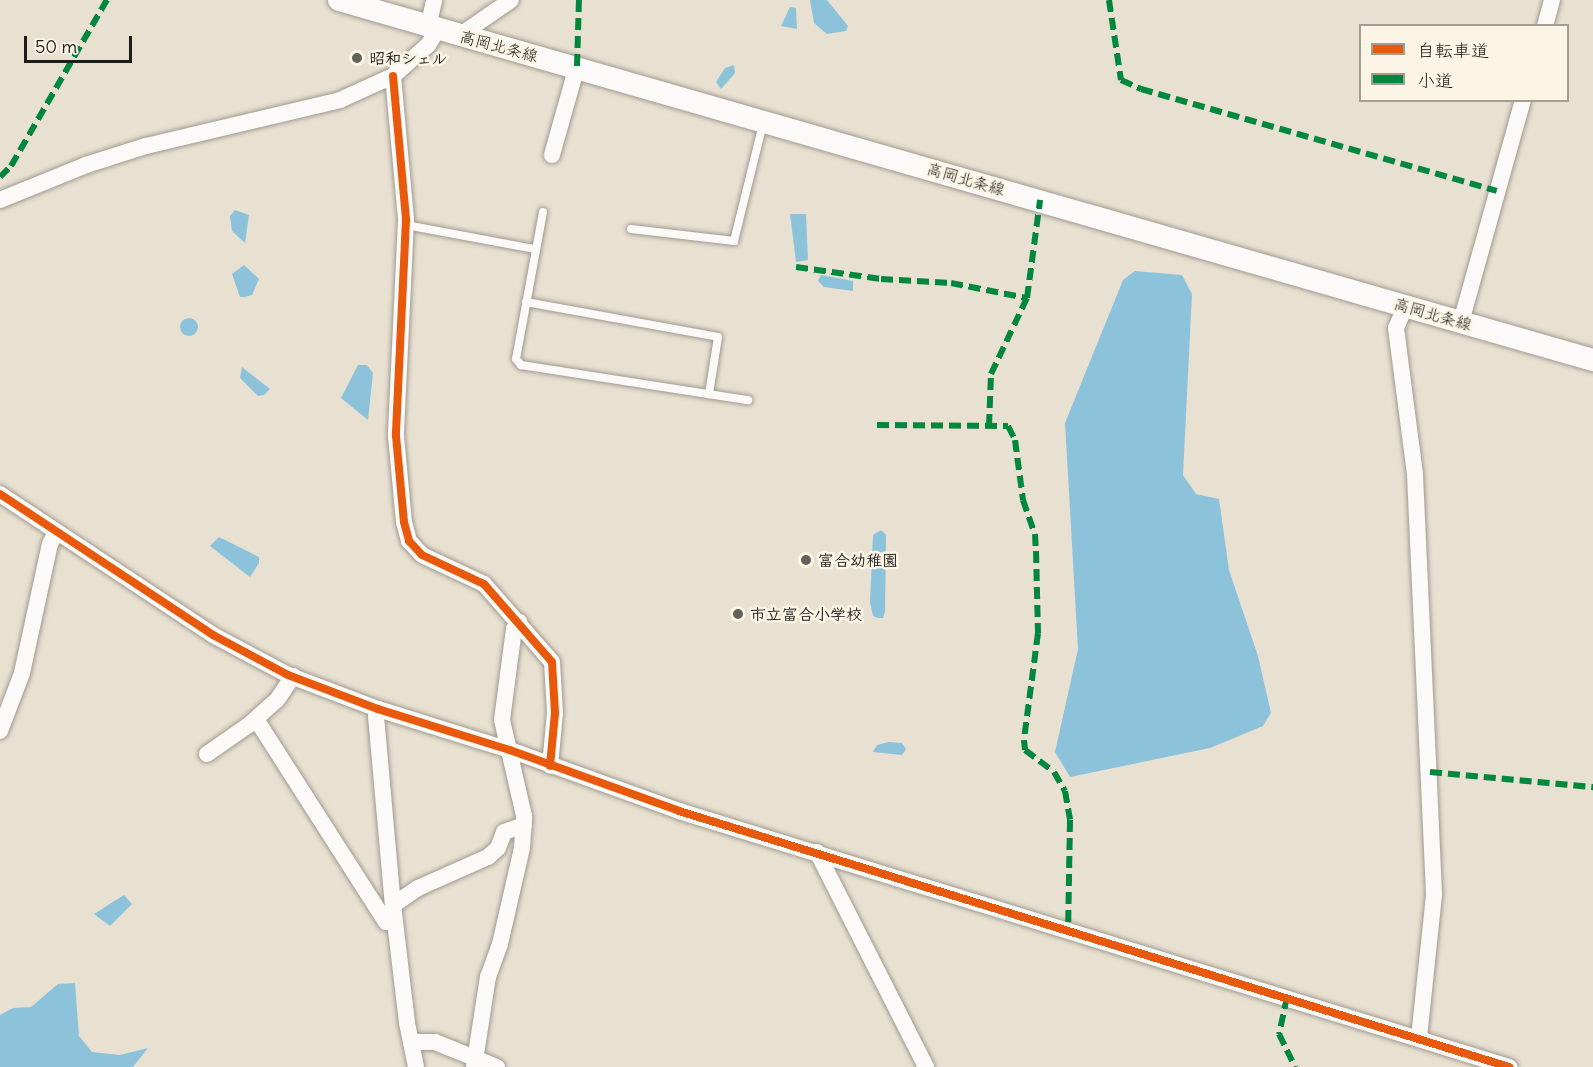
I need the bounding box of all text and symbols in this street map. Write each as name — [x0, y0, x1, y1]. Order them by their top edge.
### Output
scale bar — [27, 24, 135, 62]
legend — [1359, 24, 1569, 102]
street label: 高岡北条線 — [458, 26, 540, 66]
text: 50 m — [35, 35, 77, 58]
text: 自転車道 — [1417, 39, 1489, 62]
place label: 昭和シェル — [369, 48, 449, 68]
marker: 昭和シェル — [350, 51, 364, 65]
text: 小道 — [1417, 69, 1453, 92]
street label: 高岡北条線 — [925, 159, 1007, 199]
street label: 高岡北条線 — [1392, 294, 1474, 334]
place label: 富合幼稚園 — [818, 550, 898, 570]
marker: 富合幼稚園 — [799, 553, 813, 567]
place label: 市立富合小学校 — [750, 604, 862, 624]
marker: 市立富合小学校 — [731, 607, 745, 621]

